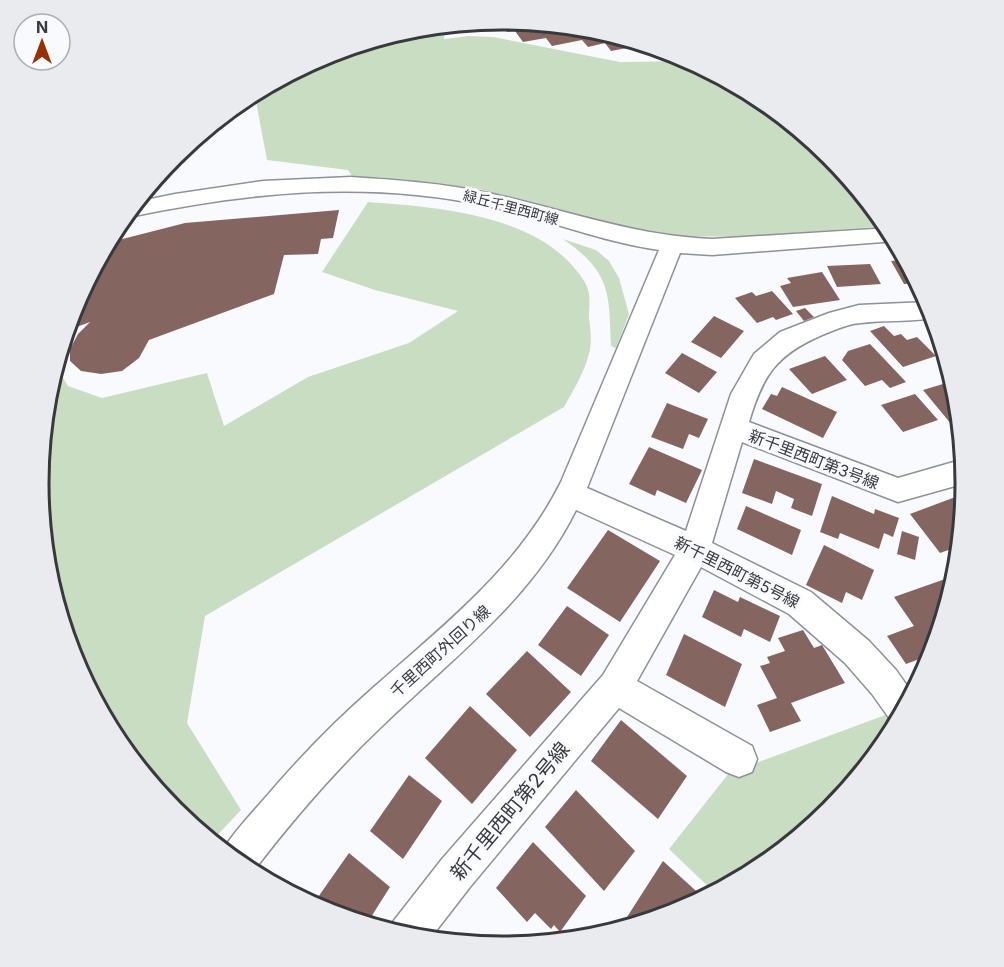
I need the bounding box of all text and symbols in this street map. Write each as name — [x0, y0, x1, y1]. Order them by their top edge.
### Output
north arrow — [12, 12, 72, 72]
text: N — [36, 17, 48, 37]
street label: 緑丘千里西町線 — [461, 186, 561, 228]
street label: 新千里西町第3号線 — [746, 425, 882, 493]
street label: 新千里西町第5号線 — [671, 532, 803, 612]
street label: 千里西町外回り線 — [386, 601, 494, 701]
street label: 新千里西町第2号線 — [445, 737, 575, 885]

